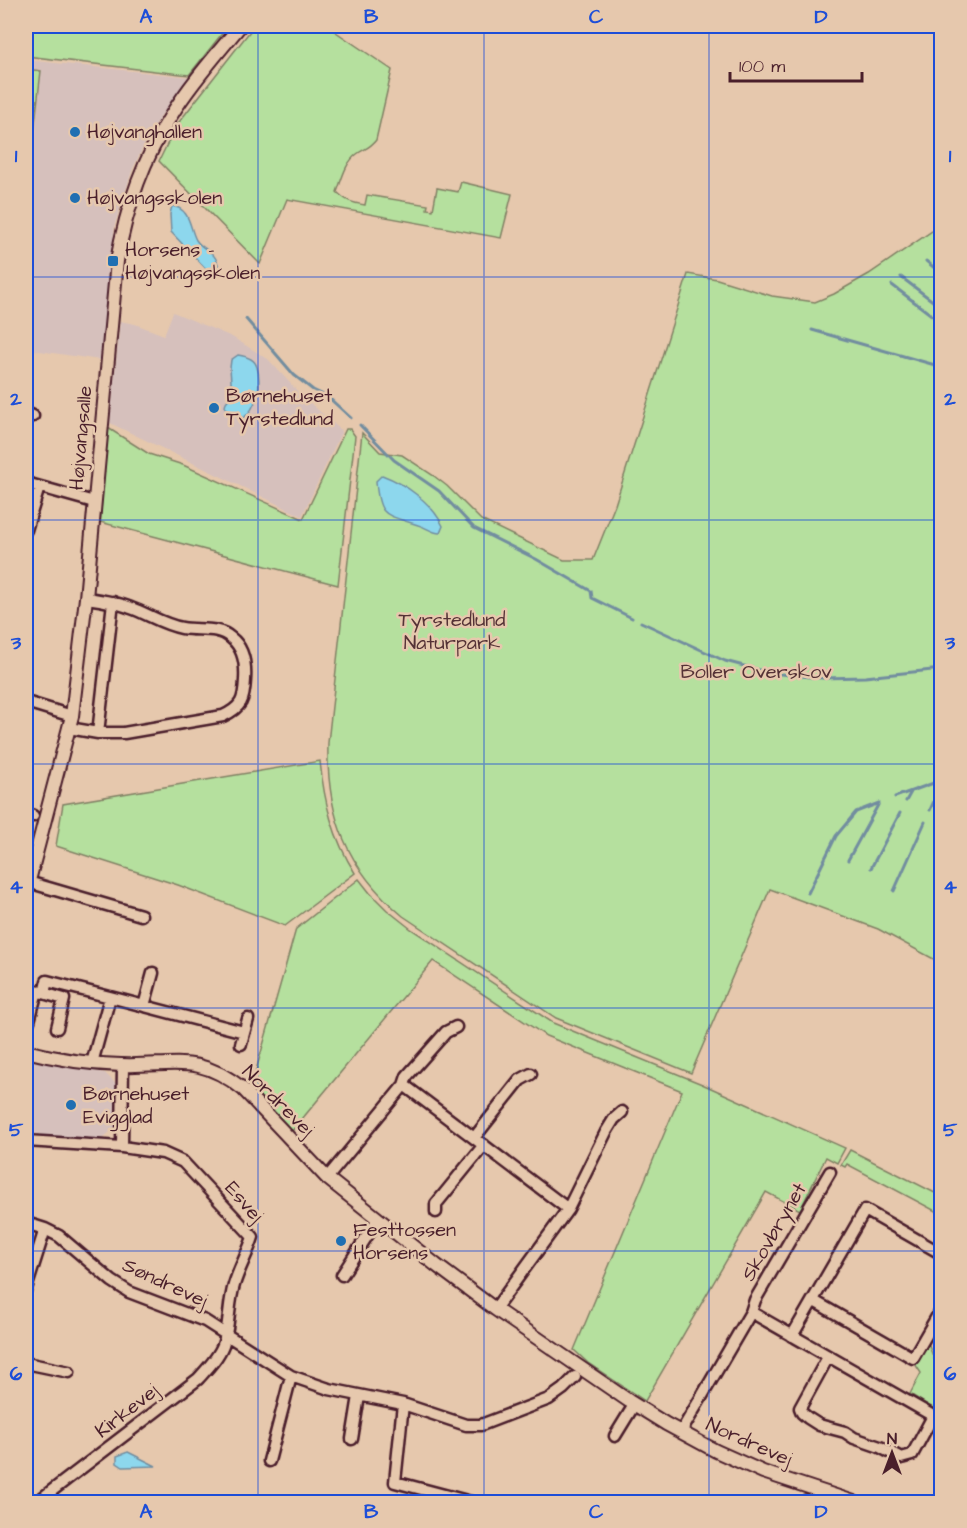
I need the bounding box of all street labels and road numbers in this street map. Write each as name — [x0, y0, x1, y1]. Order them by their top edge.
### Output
street label: Højvangsalle — [62, 384, 101, 492]
street label: Nordrevej — [236, 1059, 321, 1144]
street label: Esvej — [218, 1175, 270, 1229]
street label: Skovbrynet — [735, 1178, 814, 1287]
street label: Søndrevej — [118, 1251, 213, 1315]
street label: Kirkevej — [89, 1377, 165, 1445]
street label: Nordrevej — [701, 1411, 797, 1474]

